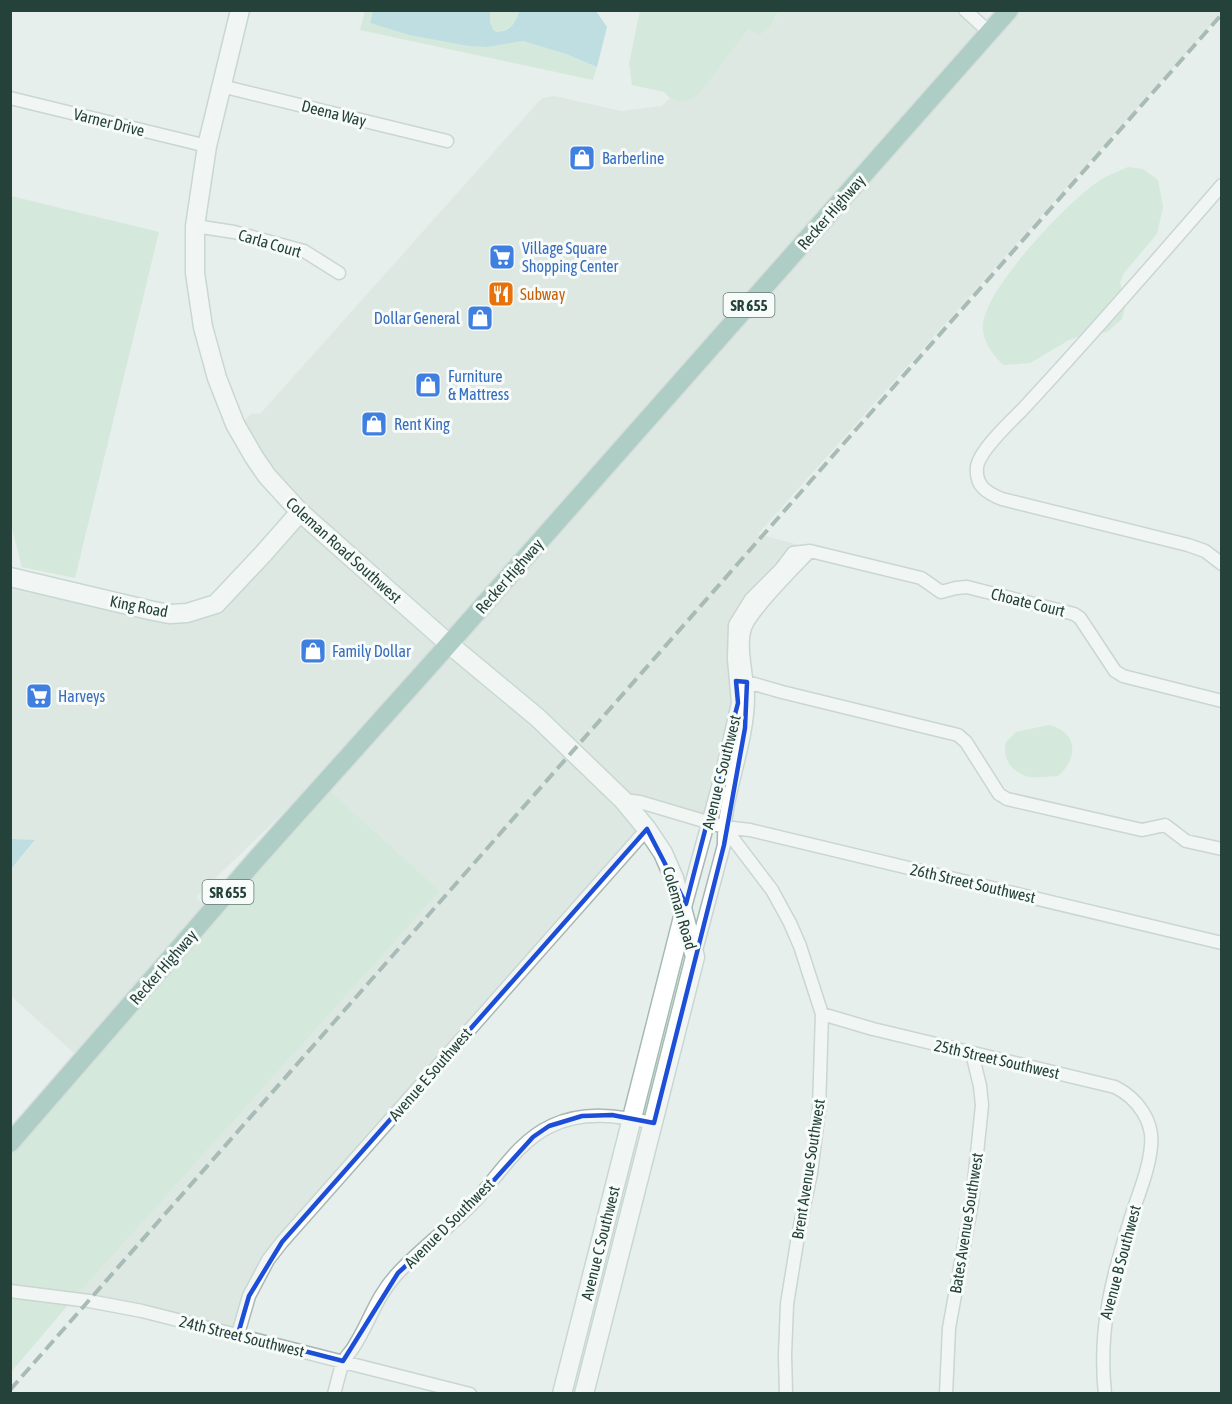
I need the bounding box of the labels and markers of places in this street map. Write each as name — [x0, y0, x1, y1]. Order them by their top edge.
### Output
shop icon: Barberline — [567, 143, 597, 173]
place label: Barberline — [602, 149, 664, 167]
place label: Village Square Shopping Center — [522, 239, 619, 276]
supermarket icon: Village Square Shopping Center — [487, 242, 517, 272]
restaurant icon: Subway — [486, 279, 516, 309]
place label: Subway — [520, 285, 566, 304]
shop icon: Dollar General — [465, 303, 495, 333]
place label: Dollar General — [374, 309, 461, 327]
place label: Furniture & Mattress — [448, 367, 510, 403]
shop icon: Furniture & Mattress — [413, 370, 443, 400]
shop icon: Rent King — [359, 409, 389, 439]
place label: Rent King — [394, 415, 450, 434]
shop icon: Family Dollar — [298, 636, 328, 666]
place label: Family Dollar — [332, 642, 411, 661]
supermarket icon: Harveys — [24, 681, 54, 711]
place label: Harveys — [58, 687, 106, 706]

